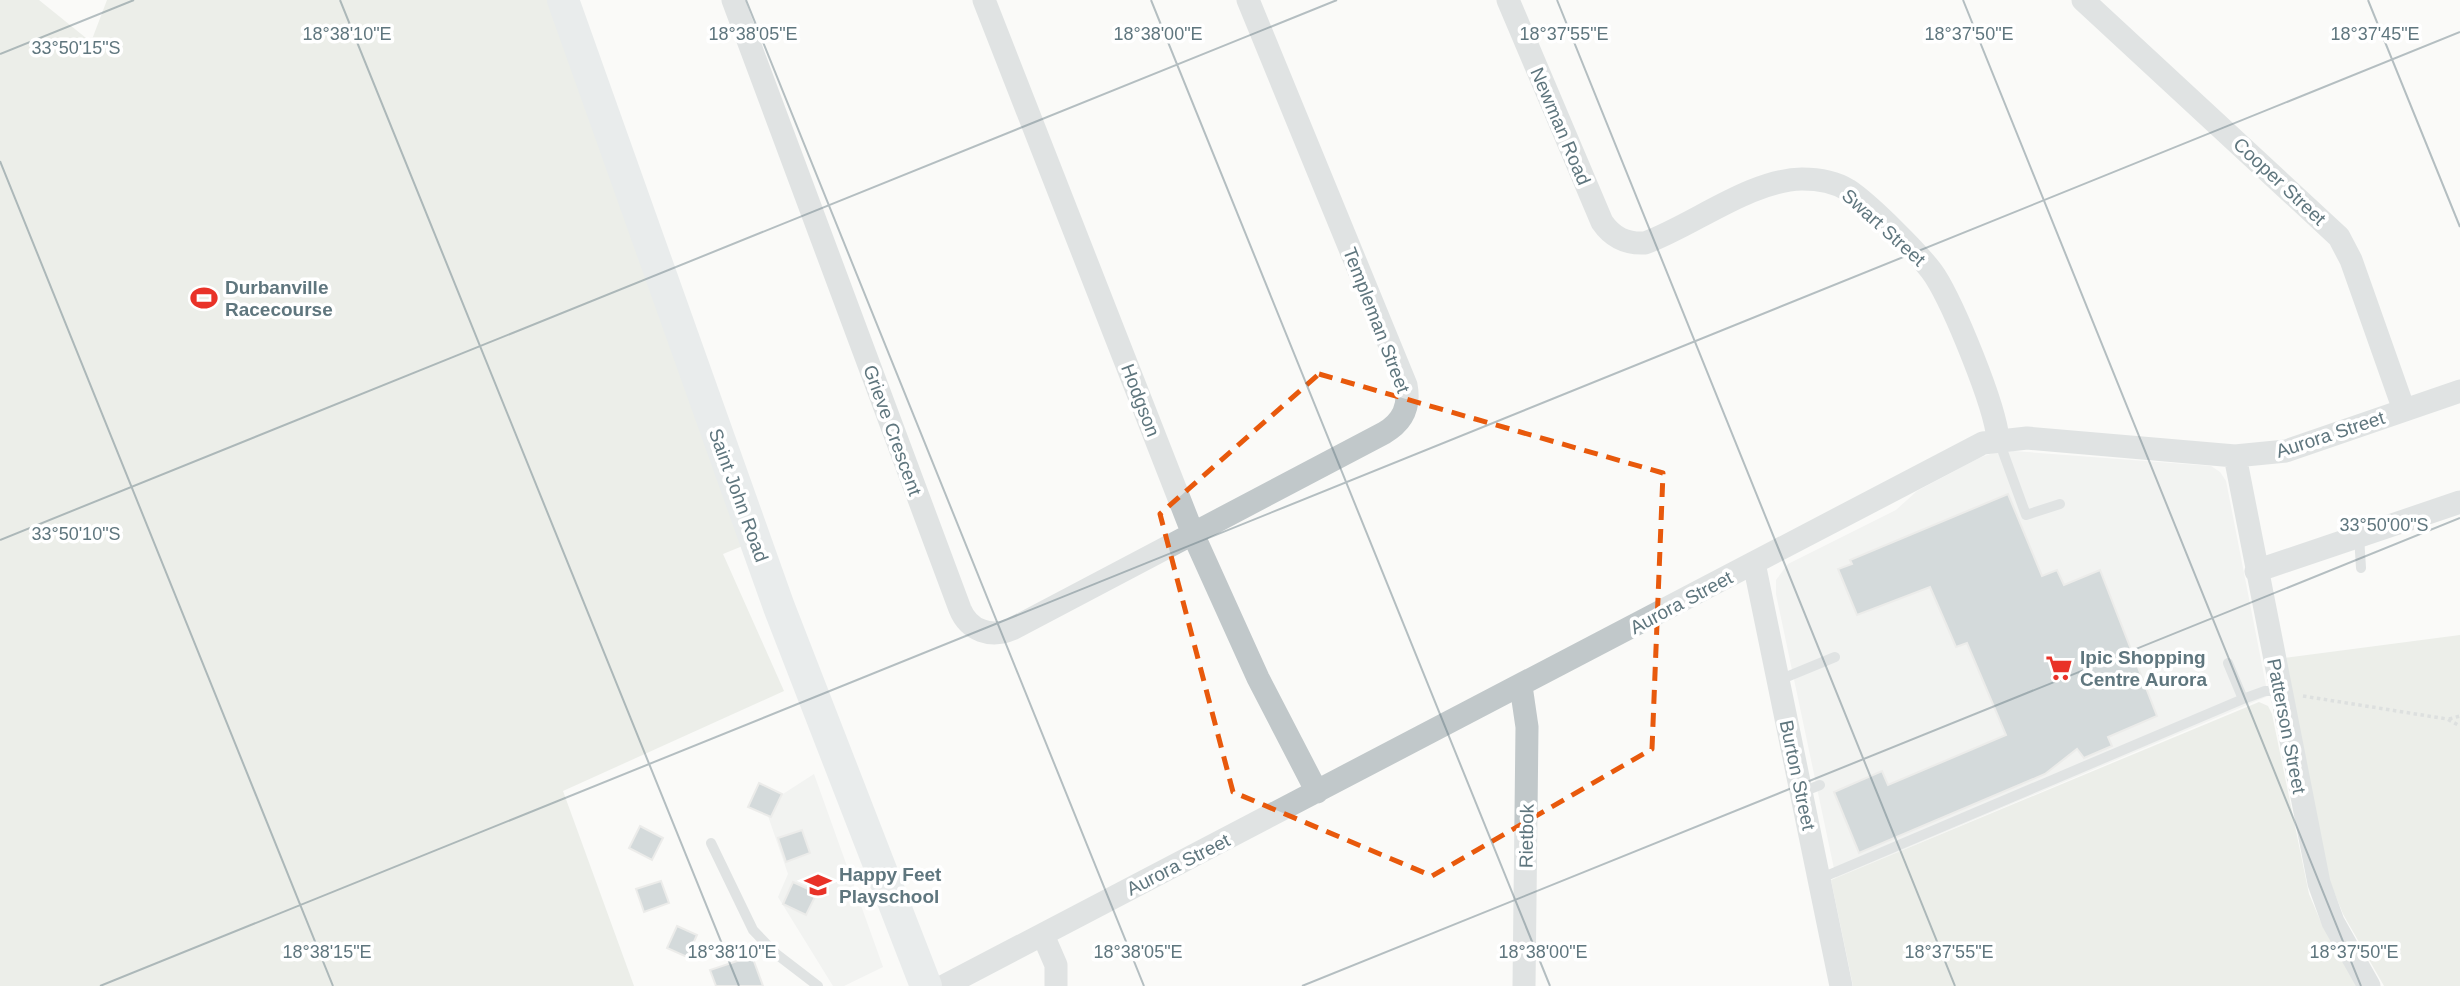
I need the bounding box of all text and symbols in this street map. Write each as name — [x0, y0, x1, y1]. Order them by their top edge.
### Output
text: 18°38'10"E — [302, 24, 392, 44]
text: 18°38'05"E — [708, 24, 798, 44]
text: 18°38'00"E — [1113, 24, 1203, 44]
text: 18°37'55"E — [1519, 24, 1609, 44]
text: 18°37'50"E — [1924, 24, 2014, 44]
text: 18°37'45"E — [2330, 24, 2420, 44]
text: 33°50'15"S — [31, 38, 121, 58]
street label: Newman Road — [1526, 64, 1595, 188]
street label: Cooper Street — [2229, 133, 2331, 230]
street label: Swart Street — [1838, 185, 1930, 271]
street label: Templeman Street — [1339, 244, 1414, 397]
place label: Durbanville Racecourse — [225, 277, 333, 320]
sports icon: Durbanville Racecourse — [189, 283, 219, 313]
street label: Hodgson — [1117, 361, 1164, 439]
street label: Grieve Crescent — [859, 362, 926, 499]
street label: Aurora Street — [2273, 407, 2388, 462]
street label: Saint John Road — [705, 426, 772, 565]
text: 33°50'00"S — [2339, 515, 2429, 535]
text: 33°50'10"S — [31, 524, 121, 544]
street label: Aurora Street — [1626, 566, 1737, 638]
place label: Ipic Shopping Centre Aurora — [2080, 647, 2207, 690]
supermarket icon: Ipic Shopping Centre Aurora — [2044, 653, 2074, 683]
street label: Patterson Street — [2263, 657, 2310, 796]
street label: Burton Street — [1776, 718, 1820, 833]
street label: Rietbok — [1515, 803, 1538, 868]
street label: Aurora Street — [1123, 829, 1234, 899]
place label: Happy Feet Playschool — [839, 864, 942, 907]
school or university icon: Happy Feet Playschool — [803, 870, 833, 900]
text: 18°38'15"E — [282, 942, 372, 962]
text: 18°38'10"E — [687, 942, 777, 962]
text: 18°38'05"E — [1093, 942, 1183, 962]
text: 18°38'00"E — [1498, 942, 1588, 962]
text: 18°37'55"E — [1904, 942, 1994, 962]
text: 18°37'50"E — [2309, 942, 2399, 962]

